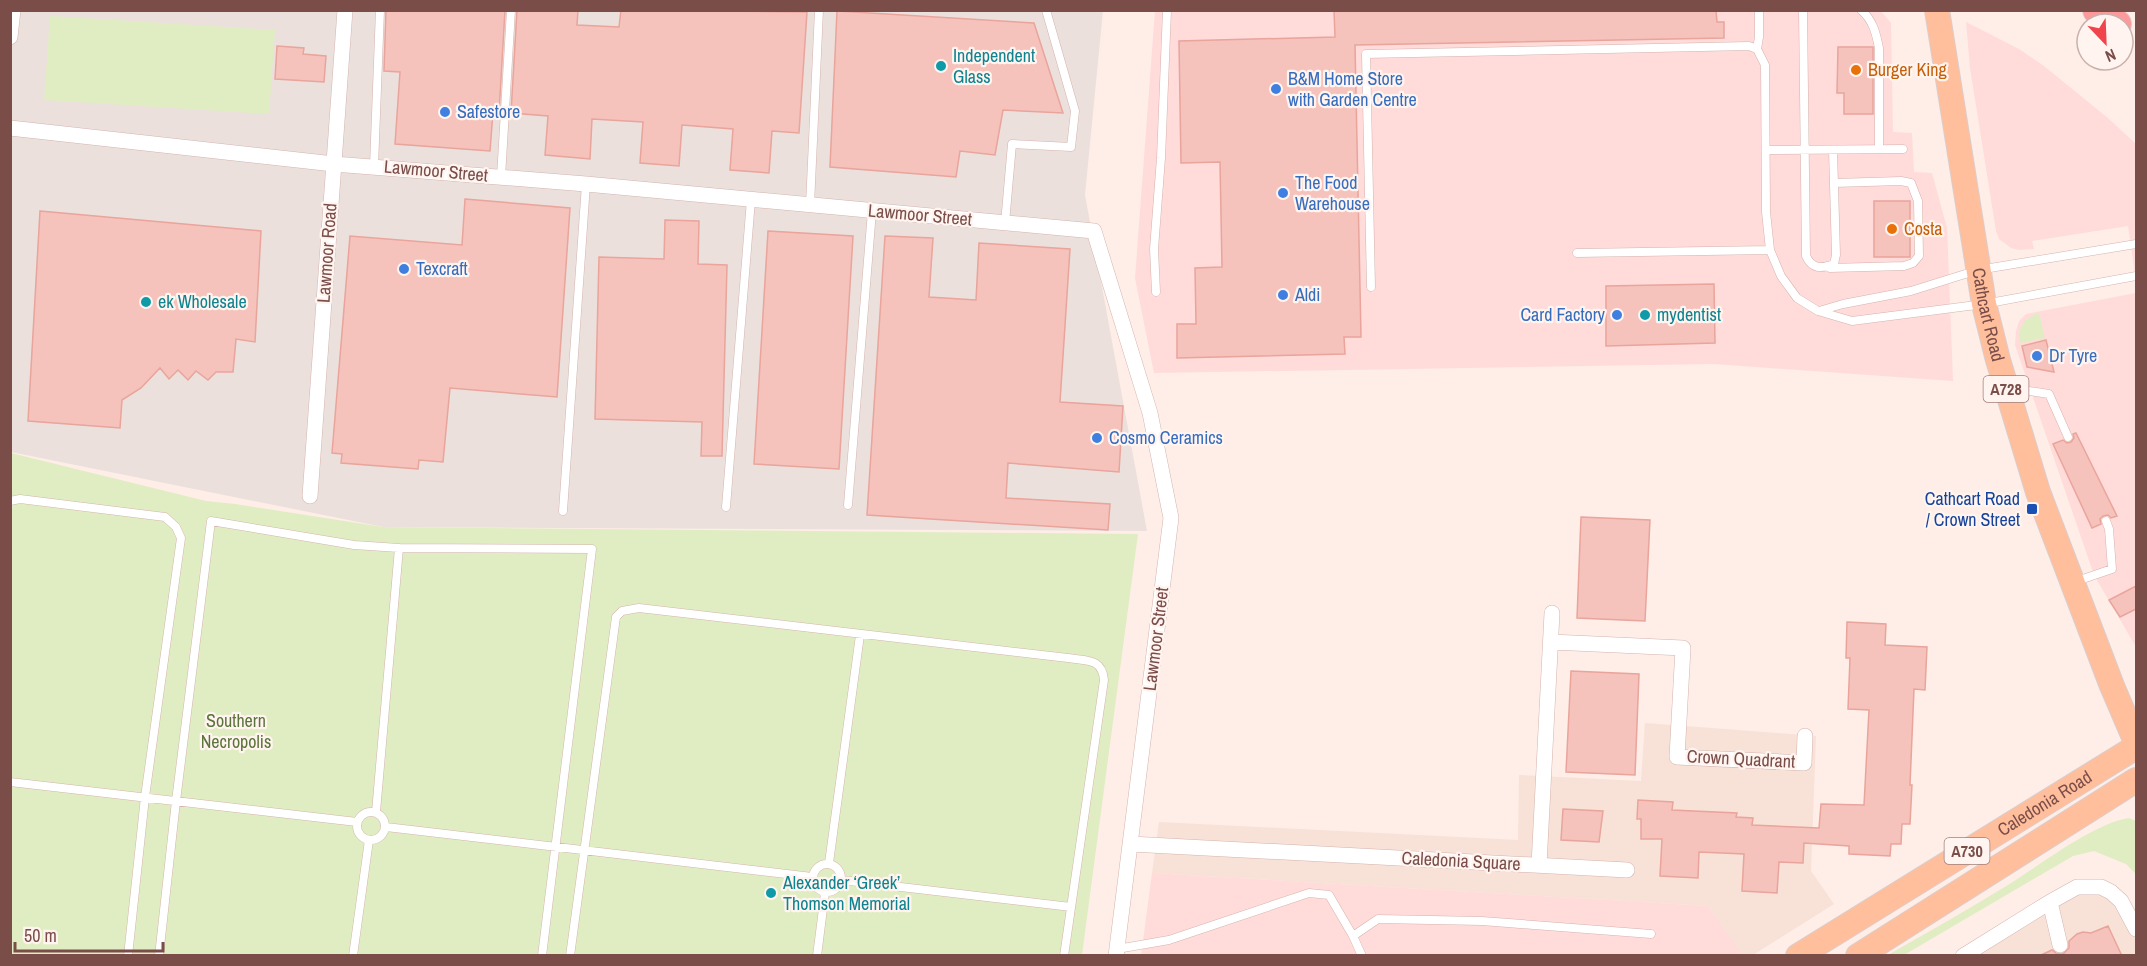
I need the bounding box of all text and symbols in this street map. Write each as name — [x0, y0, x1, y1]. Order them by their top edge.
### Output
north arrow — [2075, 12, 2135, 72]
place label: Independent Glass — [953, 43, 1035, 89]
text: N — [2102, 44, 2120, 68]
place label: Burger King — [1868, 57, 1948, 82]
marker: Independent Glass — [934, 59, 948, 73]
marker: Burger King — [1849, 63, 1863, 77]
place label: B&M Home Store with Garden Centre — [1288, 66, 1417, 112]
marker: B&M Home Store with Garden Centre — [1269, 82, 1283, 96]
place label: Safestore — [457, 99, 520, 124]
marker: Safestore — [438, 105, 452, 119]
street label: Lawmoor Street — [383, 154, 489, 187]
place label: The Food Warehouse — [1295, 170, 1370, 216]
marker: The Food Warehouse — [1276, 186, 1290, 200]
street label: Lawmoor Street — [867, 198, 973, 231]
street label: Lawmoor Road — [311, 202, 342, 304]
place label: Costa — [1904, 216, 1943, 241]
marker: Costa — [1885, 222, 1899, 236]
place label: Texcraft — [416, 256, 468, 281]
marker: Texcraft — [397, 262, 411, 276]
street label: Cathcart Road — [1966, 266, 2011, 364]
place label: Aldi — [1294, 282, 1320, 307]
marker: Aldi — [1276, 288, 1290, 302]
place label: ek Wholesale — [158, 289, 247, 314]
marker: ek Wholesale — [139, 295, 153, 309]
place label: Card Factory — [1520, 302, 1606, 327]
place label: mydentist — [1657, 302, 1721, 327]
marker: Card Factory — [1610, 308, 1624, 322]
marker: mydentist — [1638, 308, 1652, 322]
place label: Dr Tyre — [2049, 343, 2097, 368]
marker: Dr Tyre — [2030, 349, 2044, 363]
road number: A728 — [1984, 376, 2028, 402]
place label: Cosmo Ceramics — [1109, 425, 1223, 450]
marker: Cosmo Ceramics — [1090, 431, 1104, 445]
place label: Cathcart Road / Crown Street — [1925, 486, 2020, 532]
marker: Cathcart Road / Crown Street — [2025, 502, 2039, 516]
street label: Lawmoor Street — [1137, 586, 1174, 692]
park label: Southern Necropolis — [201, 708, 271, 754]
street label: Crown Quadrant — [1686, 743, 1796, 774]
street label: Caledonia Road — [1992, 764, 2096, 842]
road number: A730 — [1944, 838, 1990, 864]
street label: Caledonia Square — [1401, 845, 1521, 876]
place label: Alexander ‘Greek’ Thomson Memorial — [782, 870, 910, 916]
marker: Alexander ‘Greek’ Thomson Memorial — [764, 886, 778, 900]
scale bar — [15, 915, 164, 953]
text: 50 m — [24, 923, 57, 948]

